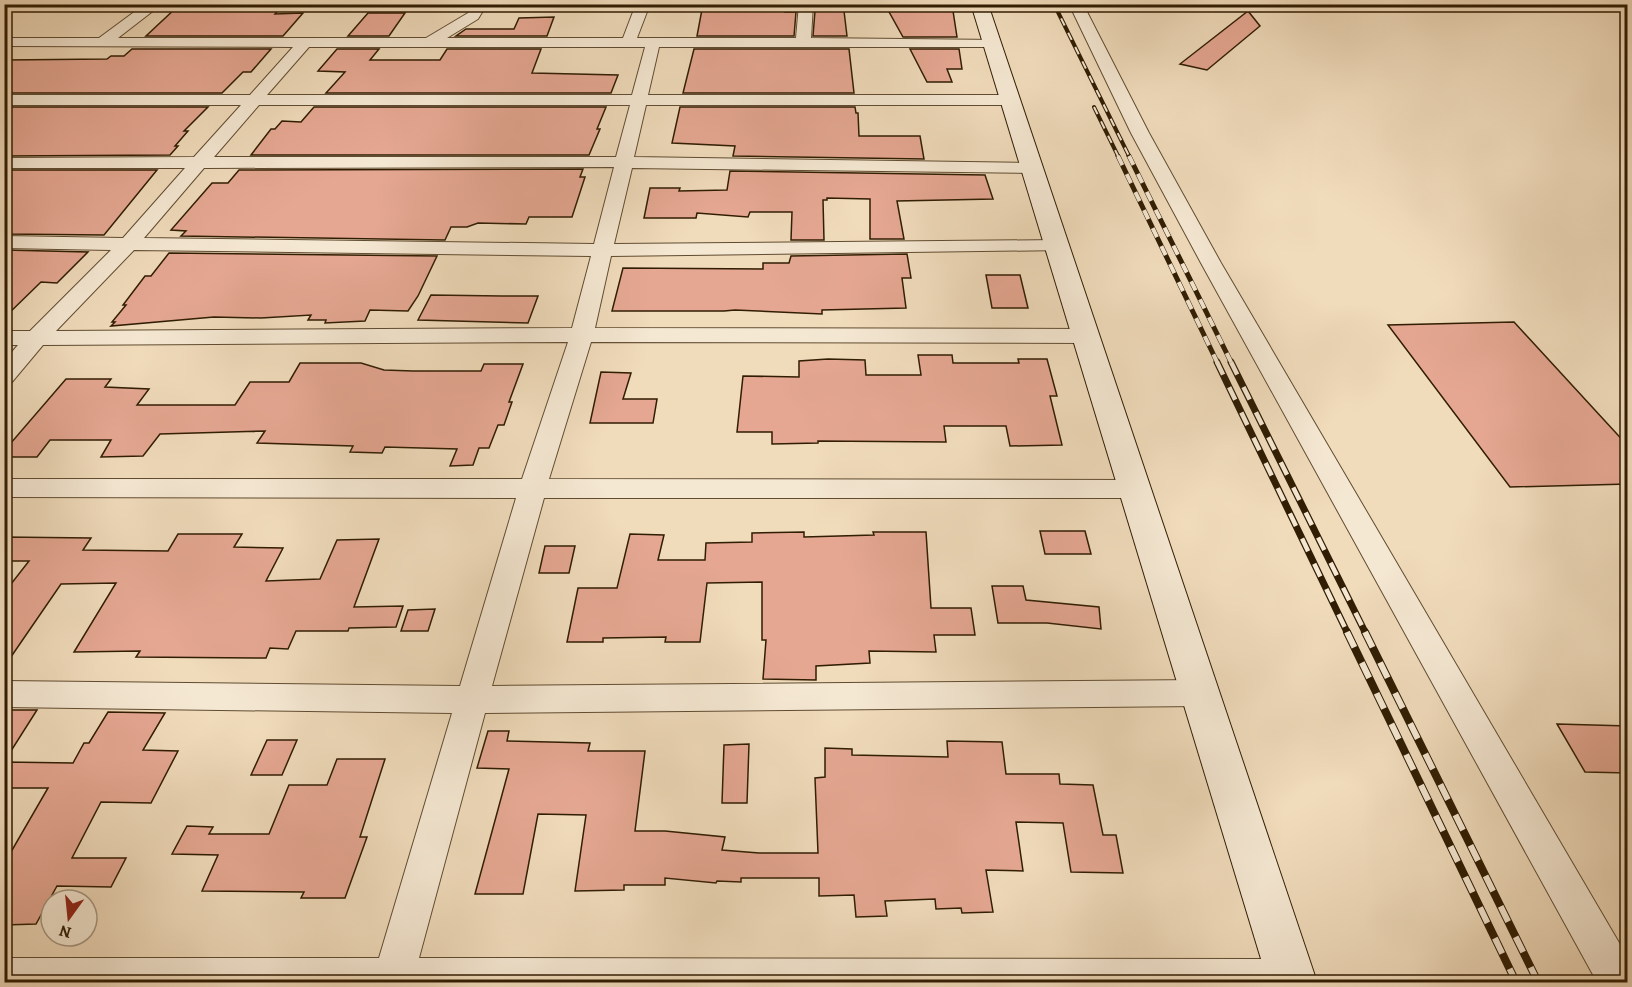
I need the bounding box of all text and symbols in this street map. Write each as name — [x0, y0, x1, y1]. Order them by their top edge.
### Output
north arrow — [39, 888, 99, 948]
text: N — [57, 919, 74, 944]

